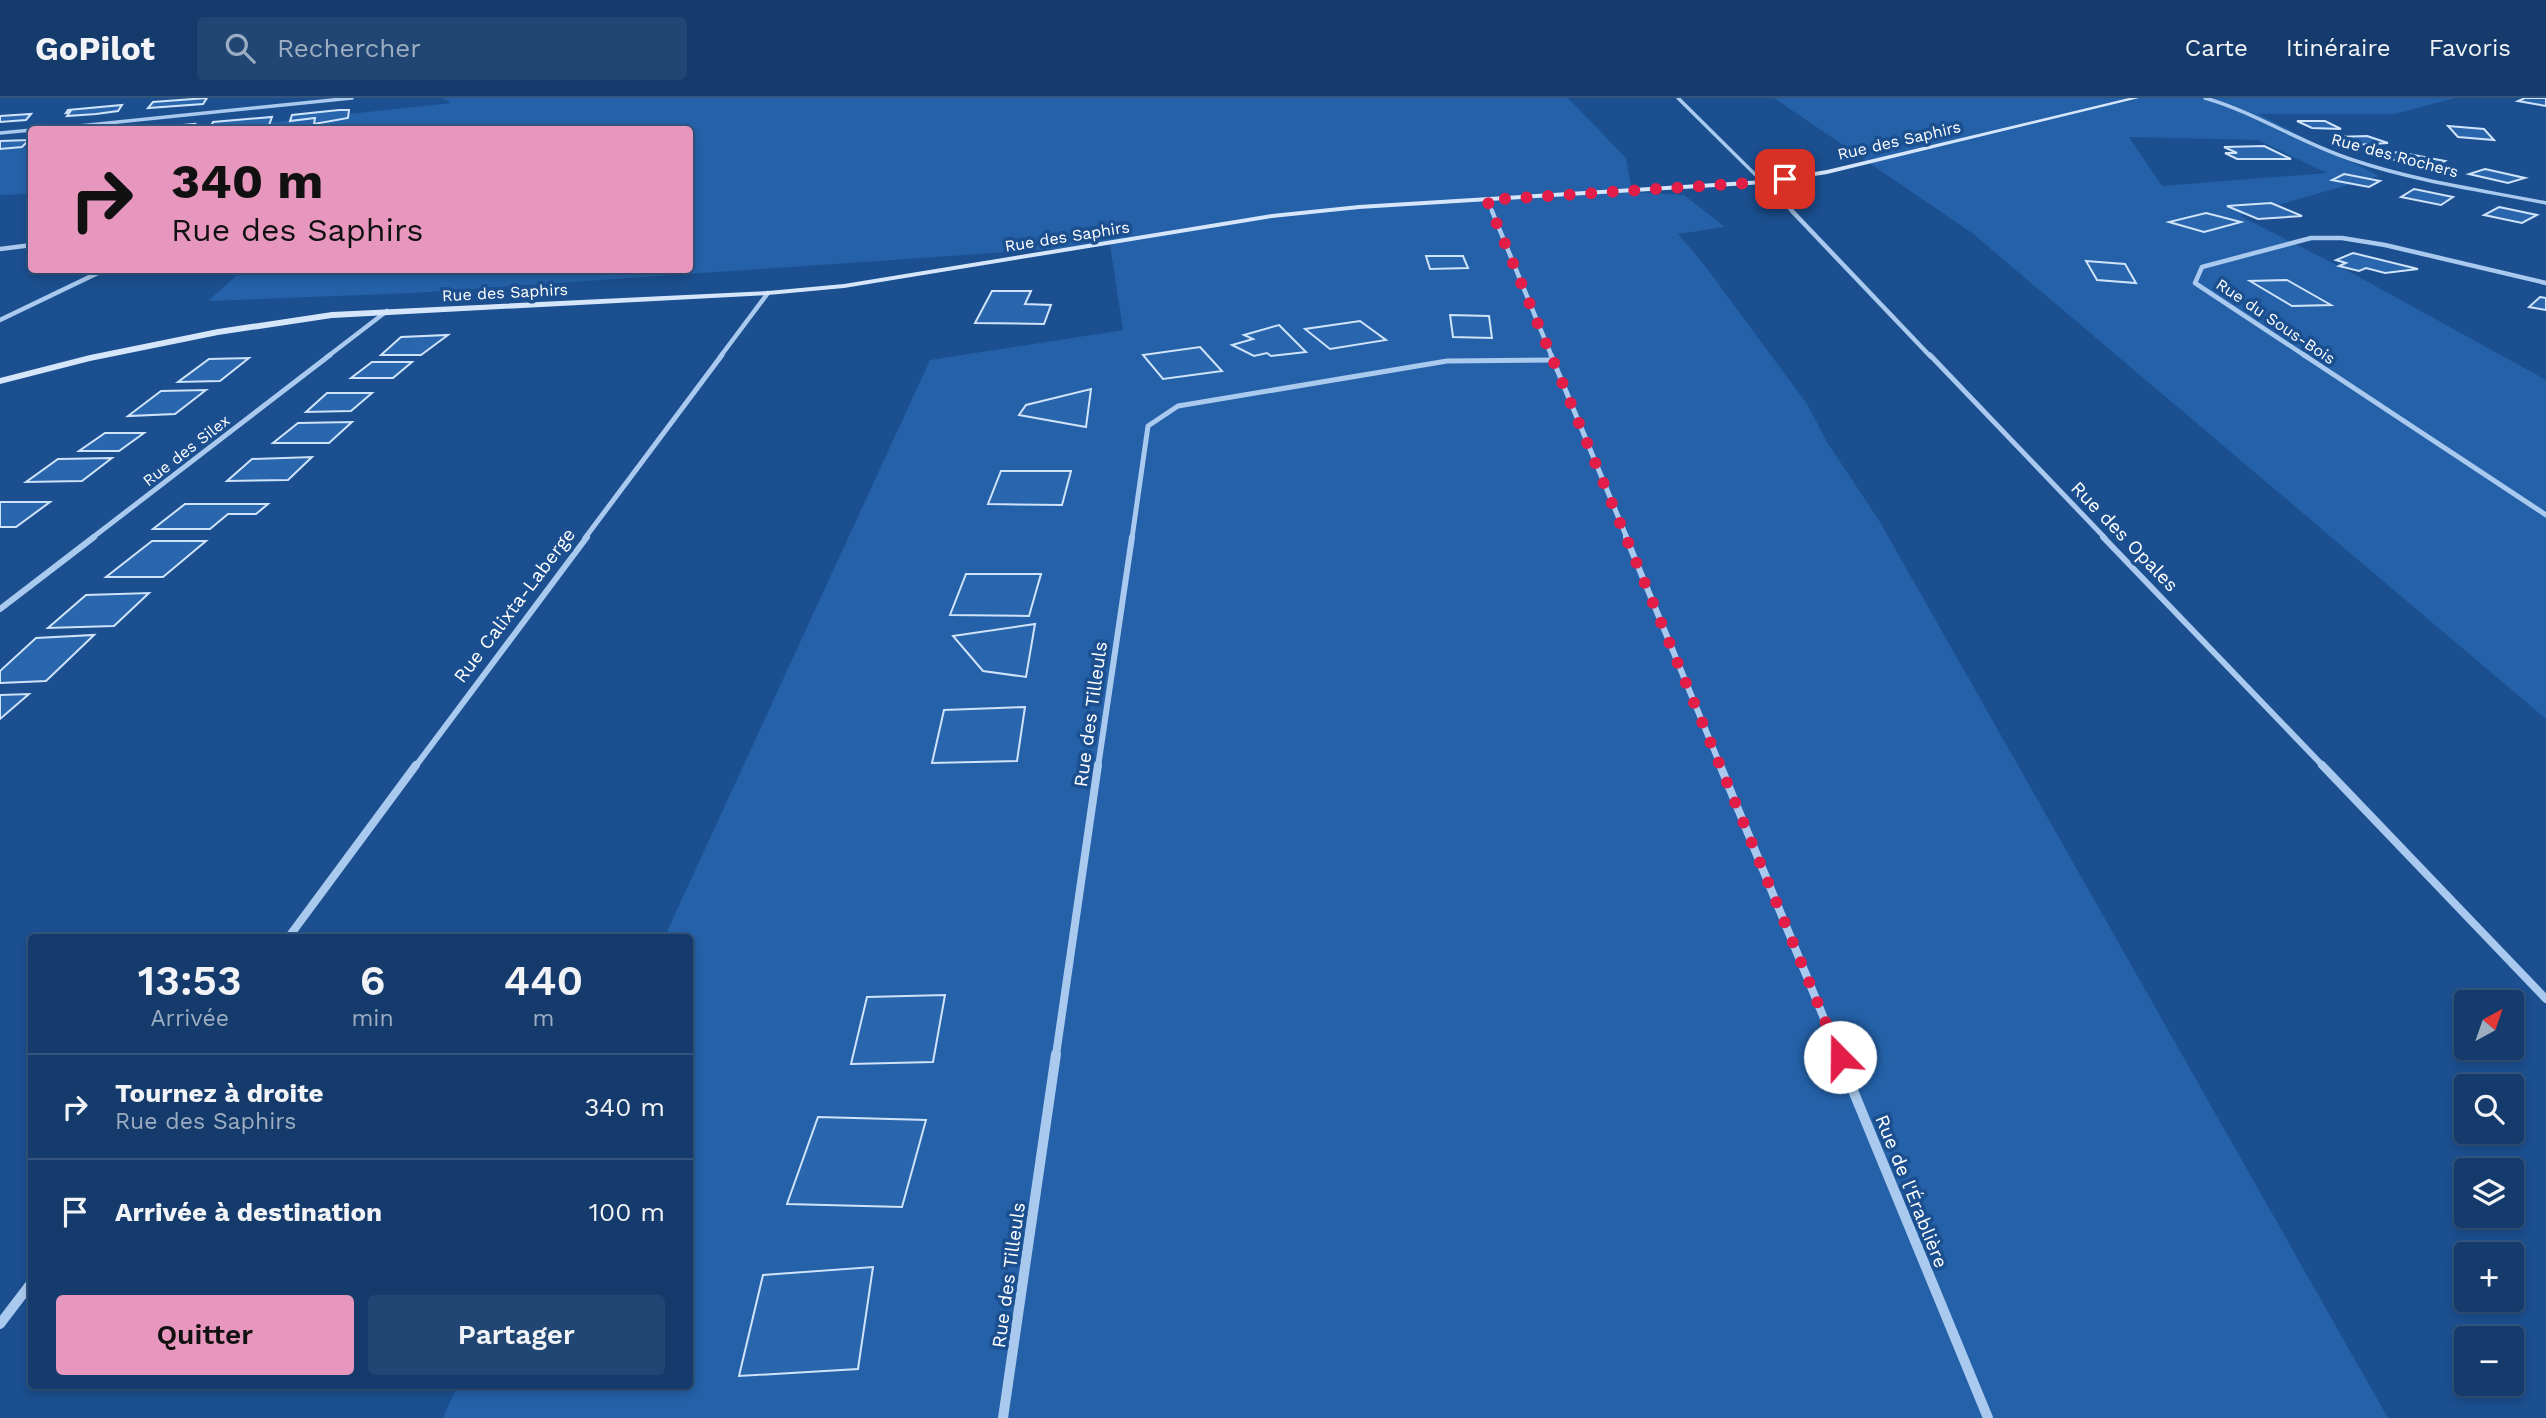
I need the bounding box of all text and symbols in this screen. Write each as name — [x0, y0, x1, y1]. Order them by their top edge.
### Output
search box — [197, 17, 687, 80]
text: GoPilot — [35, 29, 155, 68]
icon: search — [221, 29, 259, 67]
text: Rechercher — [277, 33, 421, 63]
text: Carte — [2185, 34, 2248, 62]
text: Itinéraire — [2286, 34, 2391, 62]
text: Favoris — [2429, 34, 2511, 62]
street label: Rue des Saphirs — [1836, 117, 1963, 164]
street label: Rue des Rochers — [2329, 129, 2461, 182]
pin — [1755, 149, 1815, 209]
text: 340 m — [171, 152, 323, 210]
icon: right — [56, 154, 147, 245]
icon: arrive — [1766, 160, 1804, 198]
text: Rue des Saphirs — [171, 211, 423, 249]
street label: Rue des Saphirs — [1003, 217, 1131, 256]
street label: Rue du Sous-Bois — [2213, 275, 2339, 368]
street label: Rue des Saphirs — [442, 280, 569, 305]
street label: Rue des Silex — [139, 411, 234, 490]
street label: Rue des Opales — [2066, 476, 2183, 596]
street label: Rue Calixta-Laberge — [449, 523, 580, 687]
street label: Rue des Tilleuls — [1069, 640, 1112, 788]
text: 13:53 — [138, 956, 242, 1005]
text: 6 — [360, 956, 385, 1005]
text: 440 — [503, 956, 583, 1005]
north arrow — [2454, 990, 2524, 1060]
map controls — [2454, 990, 2524, 1396]
text: Arrivée — [150, 1005, 229, 1032]
text: min — [351, 1005, 394, 1032]
text: m — [532, 1005, 554, 1032]
position arrow — [1803, 1020, 1877, 1094]
button: search — [2454, 1074, 2524, 1144]
text: Tournez à droite — [115, 1078, 324, 1108]
icon: right — [56, 1088, 94, 1126]
text: 340 m — [584, 1092, 665, 1122]
text: Rue des Saphirs — [115, 1108, 296, 1135]
street label: Rue de l'Érablière — [1870, 1111, 1953, 1271]
button: layers — [2454, 1158, 2524, 1228]
icon: arrive — [56, 1193, 94, 1231]
text: Arrivée à destination — [115, 1197, 382, 1227]
text: 100 m — [589, 1197, 665, 1227]
street label: Rue des Tilleuls — [987, 1201, 1030, 1349]
button: + — [2454, 1242, 2524, 1312]
button: Quitter — [56, 1295, 354, 1375]
button: Partager — [368, 1295, 665, 1375]
button: − — [2454, 1326, 2524, 1396]

